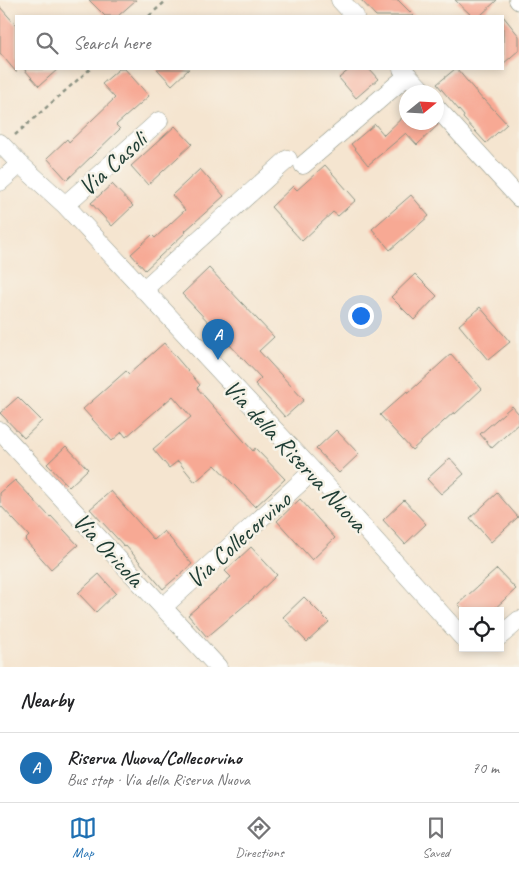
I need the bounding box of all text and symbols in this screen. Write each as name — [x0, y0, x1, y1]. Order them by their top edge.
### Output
search box — [15, 15, 504, 70]
icon: search — [33, 29, 61, 57]
text: Search here — [73, 31, 150, 55]
north arrow — [399, 85, 444, 130]
street label: Via Casoli — [72, 122, 156, 203]
your location — [348, 303, 374, 329]
pin: A — [202, 319, 234, 360]
street label: Via della Riserva Nuova — [216, 373, 376, 540]
street label: Via Collecorvino — [179, 483, 299, 595]
street label: Via Oricola — [66, 506, 152, 595]
map controls — [459, 607, 504, 652]
button: locate — [459, 607, 504, 652]
text: Nearby — [20, 687, 73, 713]
text: Riserva Nuova/Collecorvino — [67, 746, 242, 770]
text: A — [32, 758, 40, 778]
text: 70 m — [472, 758, 499, 778]
text: Bus stop · Via della Riserva Nuova — [67, 770, 250, 790]
tab: Map — [69, 814, 97, 861]
tab: Directions — [235, 814, 284, 861]
tab: Saved — [422, 814, 450, 861]

